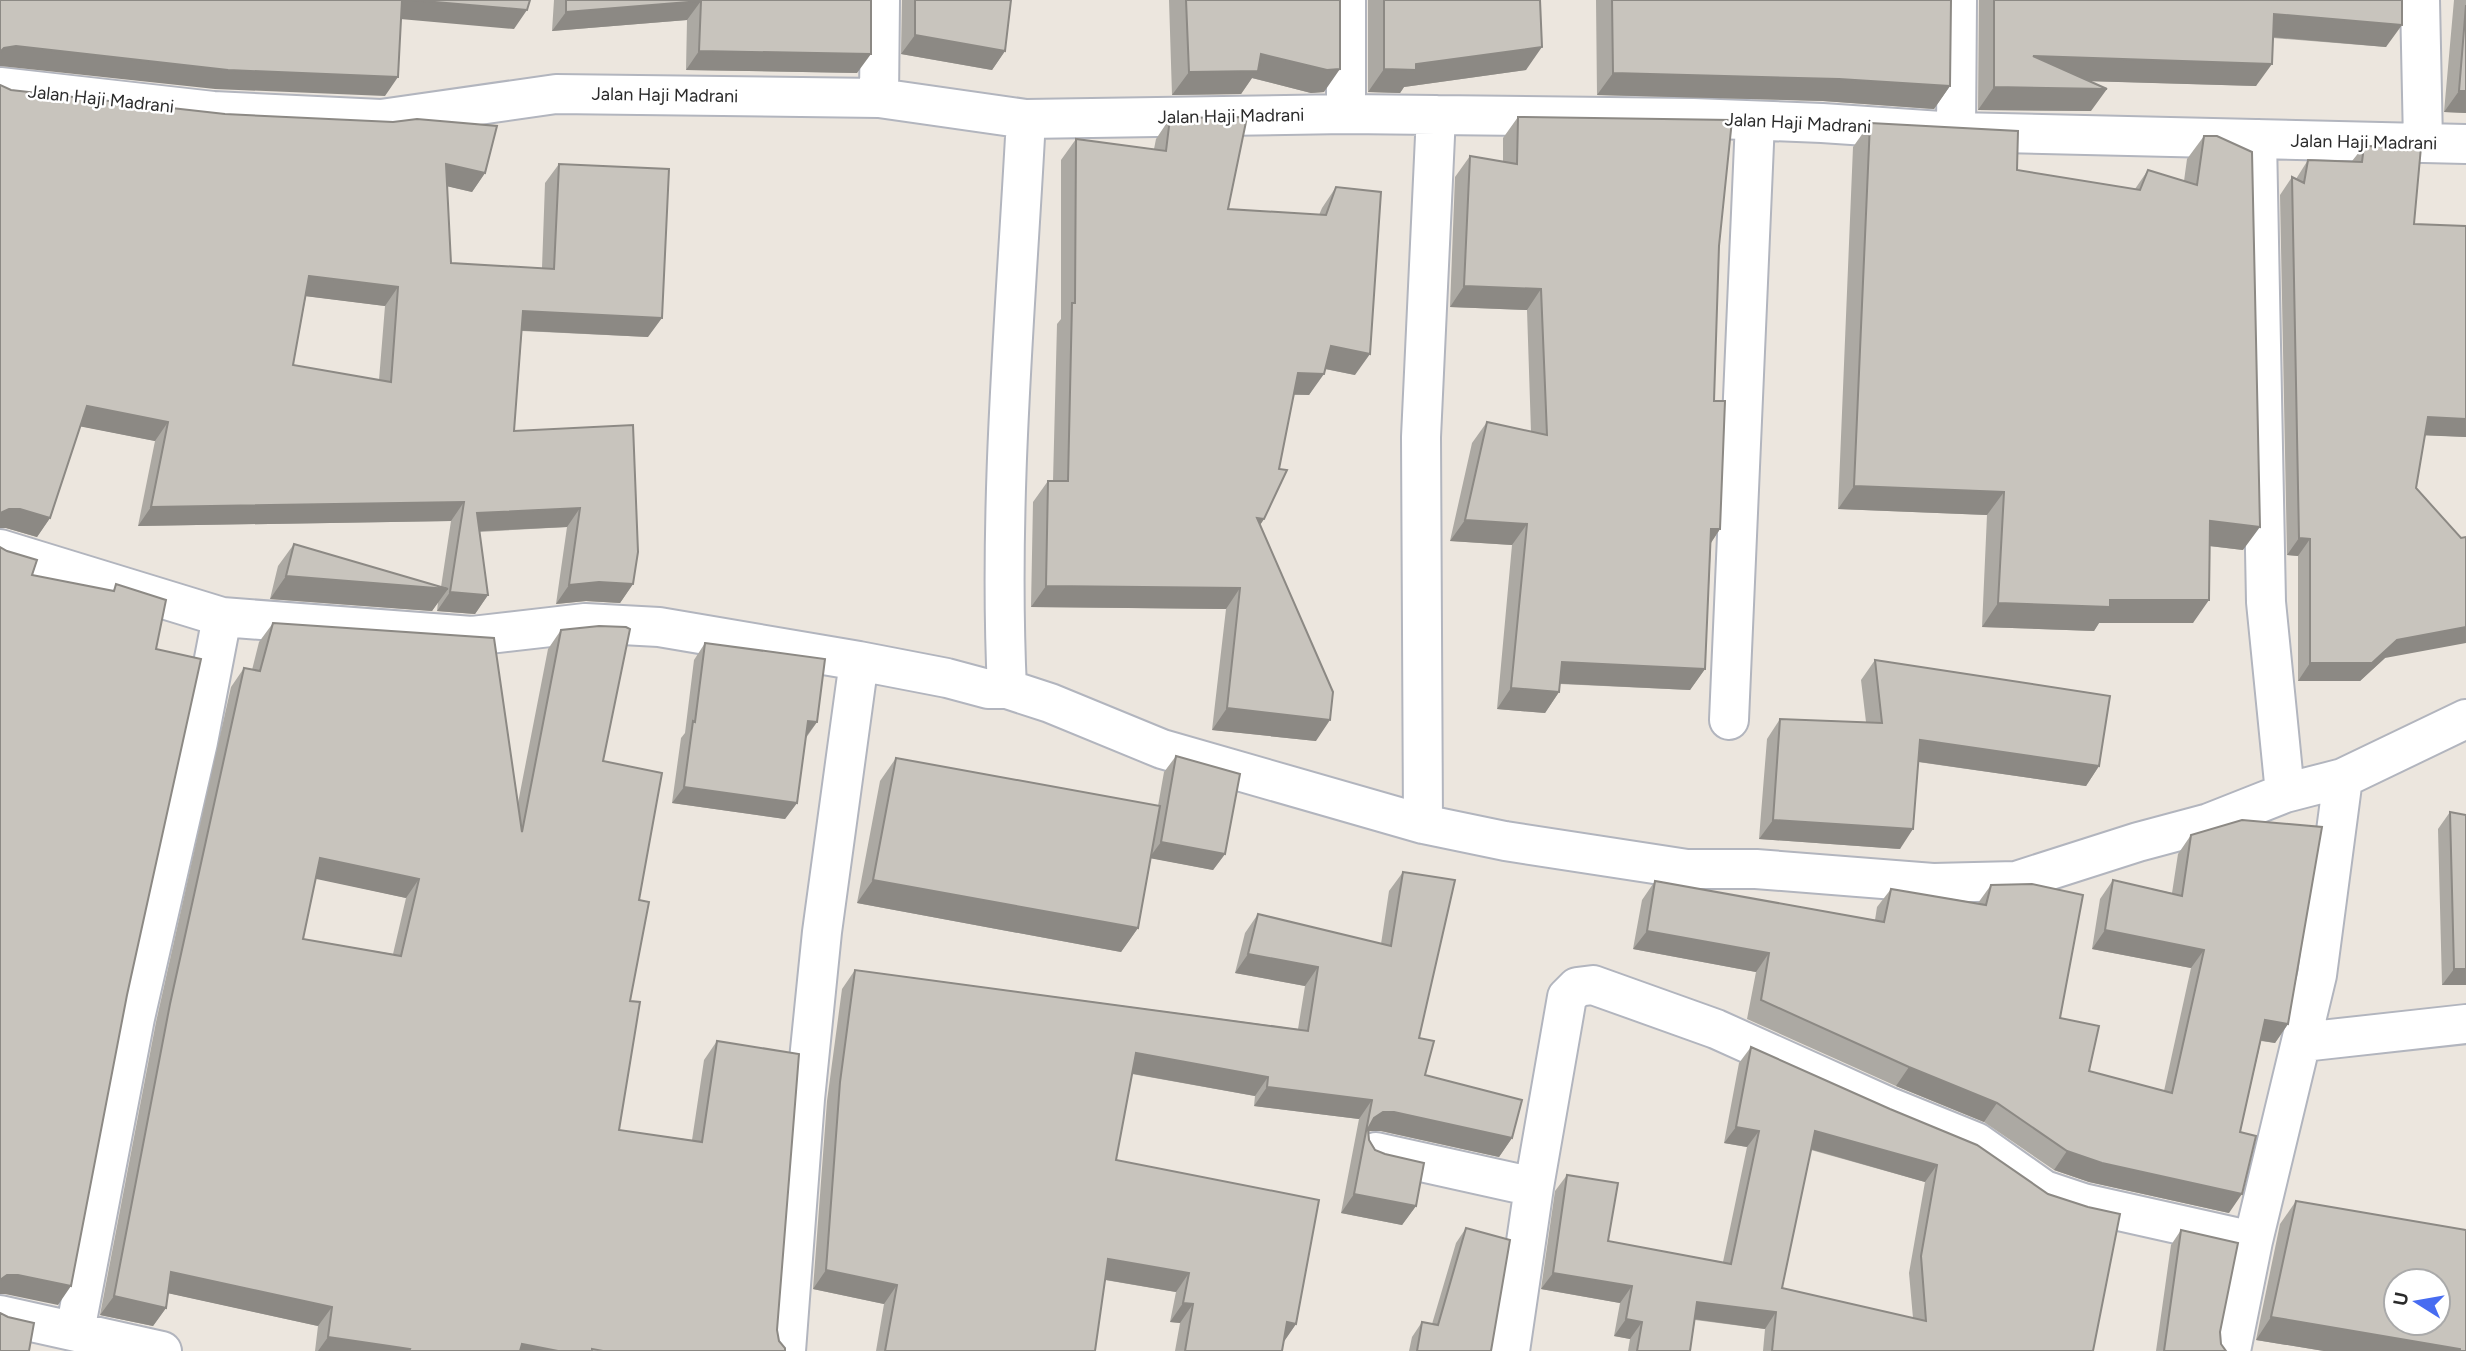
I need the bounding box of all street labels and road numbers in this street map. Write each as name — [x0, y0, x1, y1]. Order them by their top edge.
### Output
street label: Jalan Haji Madrani — [27, 80, 175, 118]
street label: Jalan Haji Madrani — [591, 83, 739, 107]
street label: Jalan Haji Madrani — [1157, 104, 1305, 128]
street label: Jalan Haji Madrani — [1724, 108, 1872, 138]
street label: Jalan Haji Madrani — [2290, 130, 2438, 154]

